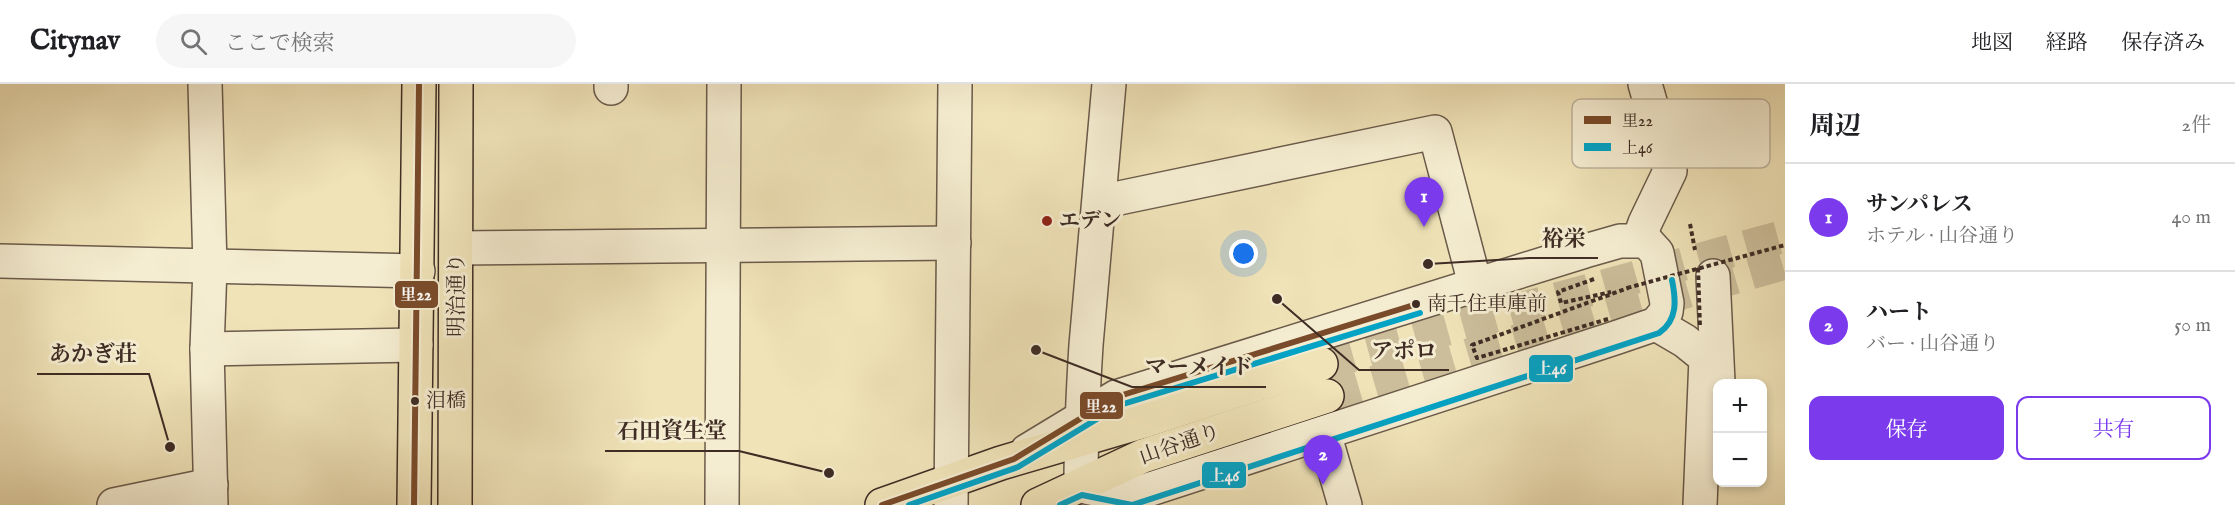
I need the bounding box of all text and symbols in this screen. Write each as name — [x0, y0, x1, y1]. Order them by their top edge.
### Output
search box — [156, 14, 576, 68]
text: Citynav — [30, 24, 120, 59]
icon: search — [177, 25, 210, 58]
text: ここで検索 — [225, 30, 335, 58]
text: 地図 — [1971, 30, 2013, 57]
text: 経路 — [2046, 30, 2088, 57]
text: 保存済み — [2121, 30, 2205, 57]
legend — [1572, 99, 1770, 168]
text: 周辺 — [1809, 110, 1861, 143]
text: 里22 — [1622, 112, 1653, 132]
text: 2件 — [2182, 113, 2211, 138]
text: 上46 — [1622, 139, 1653, 159]
pin: 1 — [1404, 178, 1444, 227]
text: サンパレス — [1866, 191, 1973, 219]
text: 1 — [1825, 205, 1832, 230]
text: 40 m — [2172, 205, 2211, 230]
place label: エデン — [1059, 208, 1122, 235]
marker: エデン — [1040, 214, 1054, 228]
callout: 裕栄 — [1530, 218, 1598, 258]
text: ホテル · 山谷通り — [1866, 224, 2018, 249]
text: 裕栄 — [1542, 226, 1586, 254]
your location — [1229, 239, 1258, 268]
street label: 明治通り — [444, 253, 471, 337]
line badge: 里22 — [394, 280, 439, 309]
text: 里22 — [400, 286, 432, 306]
place label: 南千住車庫前 — [1427, 292, 1547, 317]
marker: 南千住車庫前 — [1410, 298, 1422, 310]
text: ハート — [1866, 299, 1932, 327]
text: 2 — [1824, 313, 1833, 338]
text: 50 m — [2174, 313, 2211, 338]
callout: アポロ — [1359, 330, 1449, 370]
text: バー · 山谷通り — [1866, 332, 1999, 357]
callout: あかぎ荘 — [37, 334, 149, 374]
text: アポロ — [1371, 338, 1437, 366]
text: あかぎ荘 — [49, 341, 137, 369]
callout: マーメイド — [1132, 347, 1266, 387]
text: マーメイド — [1145, 354, 1253, 382]
line badge: 上46 — [1528, 354, 1574, 383]
text: 上46 — [1536, 360, 1568, 380]
map controls — [1713, 379, 1767, 487]
button: + — [1713, 379, 1767, 433]
place label: 泪橋 — [426, 389, 466, 414]
line badge: 里22 — [1079, 391, 1124, 420]
marker: 泪橋 — [409, 395, 421, 407]
button: 保存 — [1809, 396, 2004, 460]
button: 共有 — [2016, 396, 2211, 460]
text: 里22 — [1085, 398, 1117, 418]
callout: 石田資生堂 — [605, 411, 739, 451]
text: 石田資生堂 — [617, 418, 727, 446]
street label: 山谷通り — [1136, 419, 1224, 471]
button: − — [1713, 433, 1767, 487]
pin: 2 — [1304, 436, 1342, 485]
line badge: 上46 — [1201, 461, 1247, 489]
text: 上46 — [1209, 467, 1241, 487]

